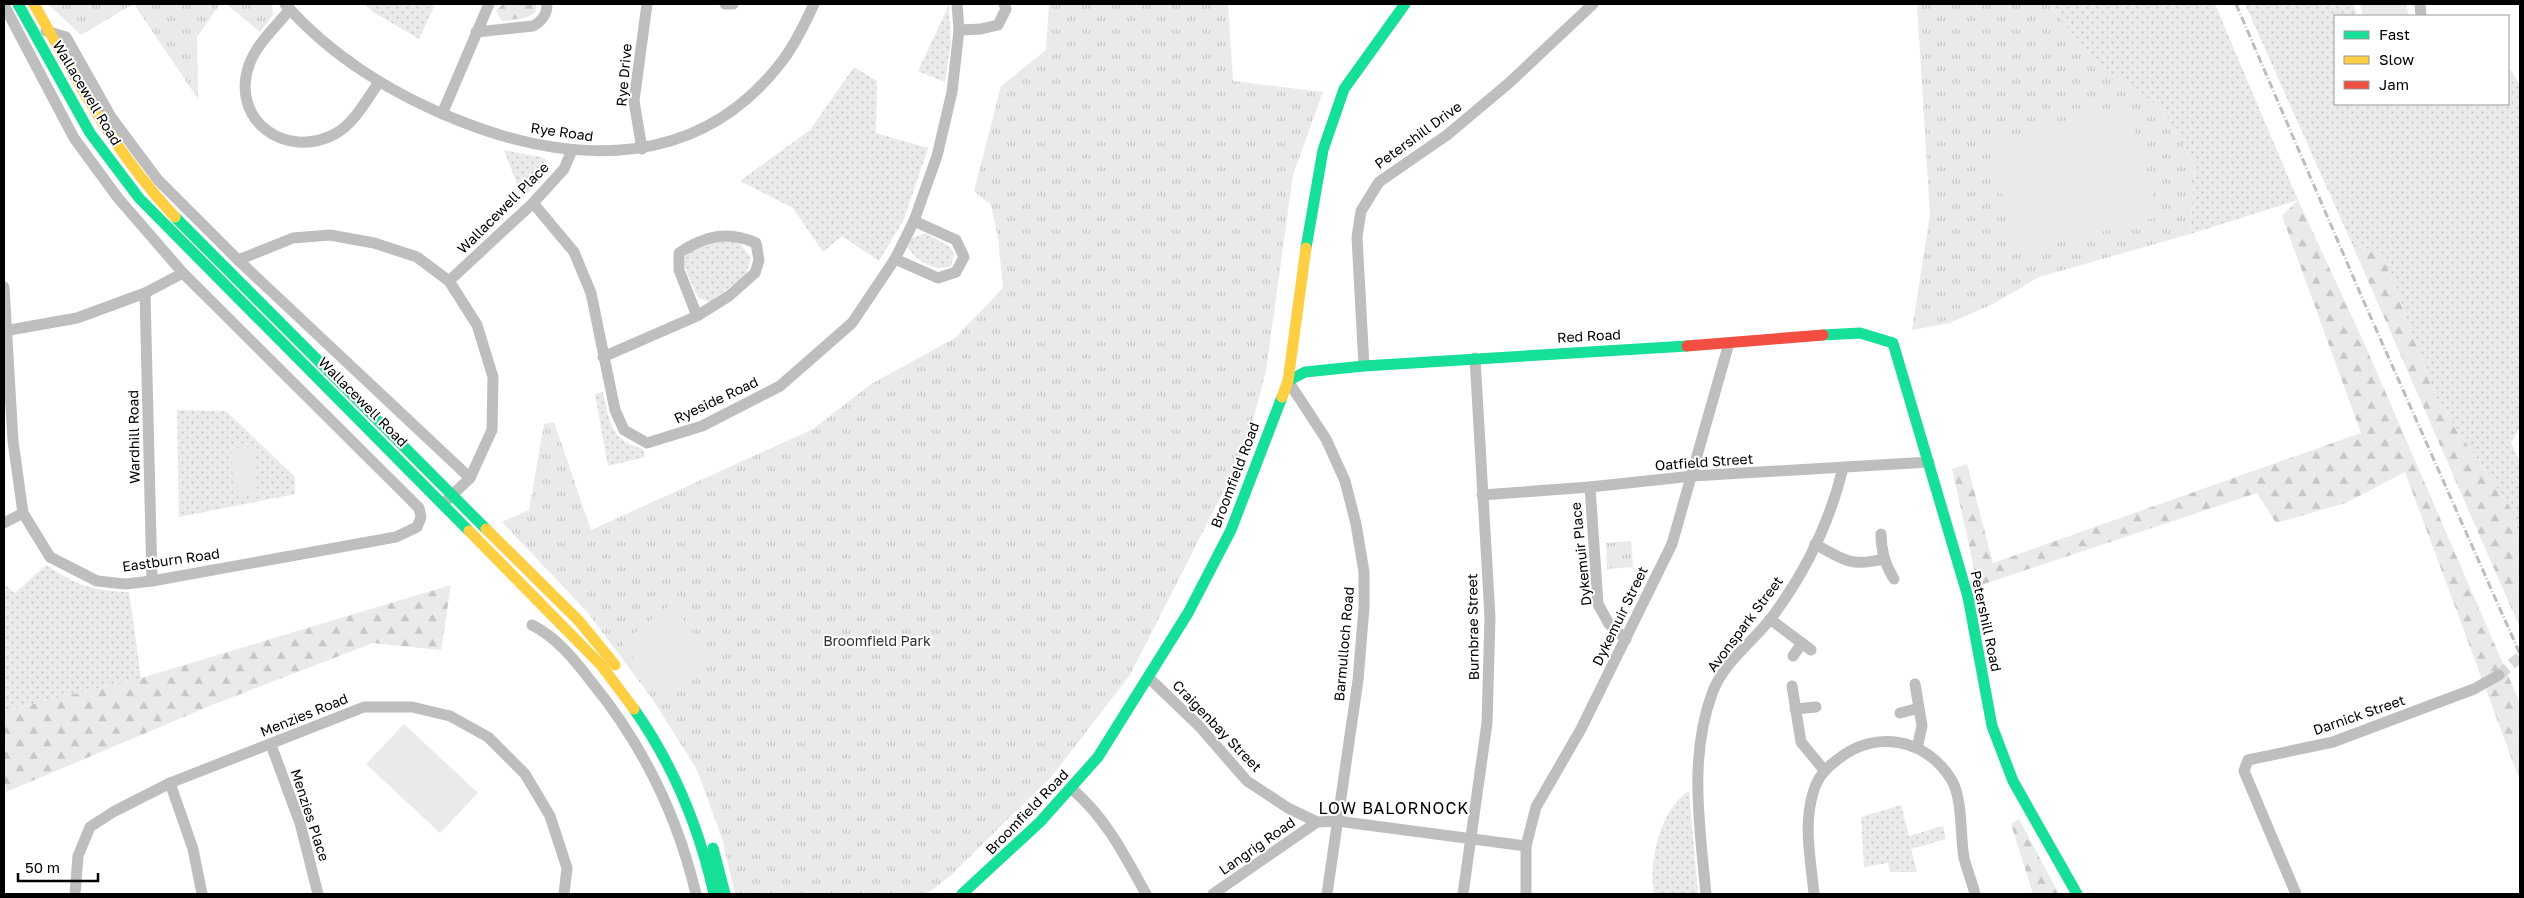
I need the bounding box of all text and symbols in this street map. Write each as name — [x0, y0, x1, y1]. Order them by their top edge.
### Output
legend — [2334, 15, 2509, 105]
text: Fast — [2379, 25, 2410, 43]
street label: Wallacewell Road — [49, 37, 125, 148]
street label: Rye Drive — [612, 43, 635, 107]
text: Slow — [2379, 50, 2414, 68]
text: Jam — [2379, 75, 2409, 93]
street label: Petershill Drive — [1371, 97, 1464, 172]
street label: Rye Road — [530, 119, 594, 144]
street label: Wallacewell Place — [453, 158, 552, 257]
street label: Red Road — [1557, 325, 1621, 346]
street label: Wallacewell Road — [315, 353, 412, 450]
street label: Ryeside Road — [671, 373, 761, 426]
street label: Wardhill Road — [124, 390, 143, 484]
street label: Broomfield Road — [1207, 420, 1262, 530]
street label: Oatfield Street — [1654, 450, 1754, 473]
street label: Dykemuir Place — [1567, 501, 1594, 607]
street label: Eastburn Road — [121, 544, 221, 575]
street label: Dykemuir Street — [1588, 563, 1651, 668]
street label: Petershill Road — [1967, 569, 2005, 673]
street label: Burnbrae Street — [1463, 573, 1482, 681]
street label: Avonspark Street — [1703, 573, 1786, 675]
street label: Barmulloch Road — [1330, 586, 1357, 702]
park label: Broomfield Park — [823, 632, 931, 649]
street label: Craigenbay Street — [1169, 676, 1265, 775]
street label: Menzies Road — [258, 689, 350, 740]
street label: Darnick Street — [2311, 691, 2407, 738]
street label: Broomfield Road — [982, 766, 1072, 858]
street label: Menzies Place — [288, 767, 333, 863]
district label: LOW BALORNOCK — [1319, 798, 1469, 818]
street label: Langrig Road — [1215, 813, 1298, 878]
scale bar — [18, 850, 98, 882]
text: 50 m — [25, 858, 60, 876]

